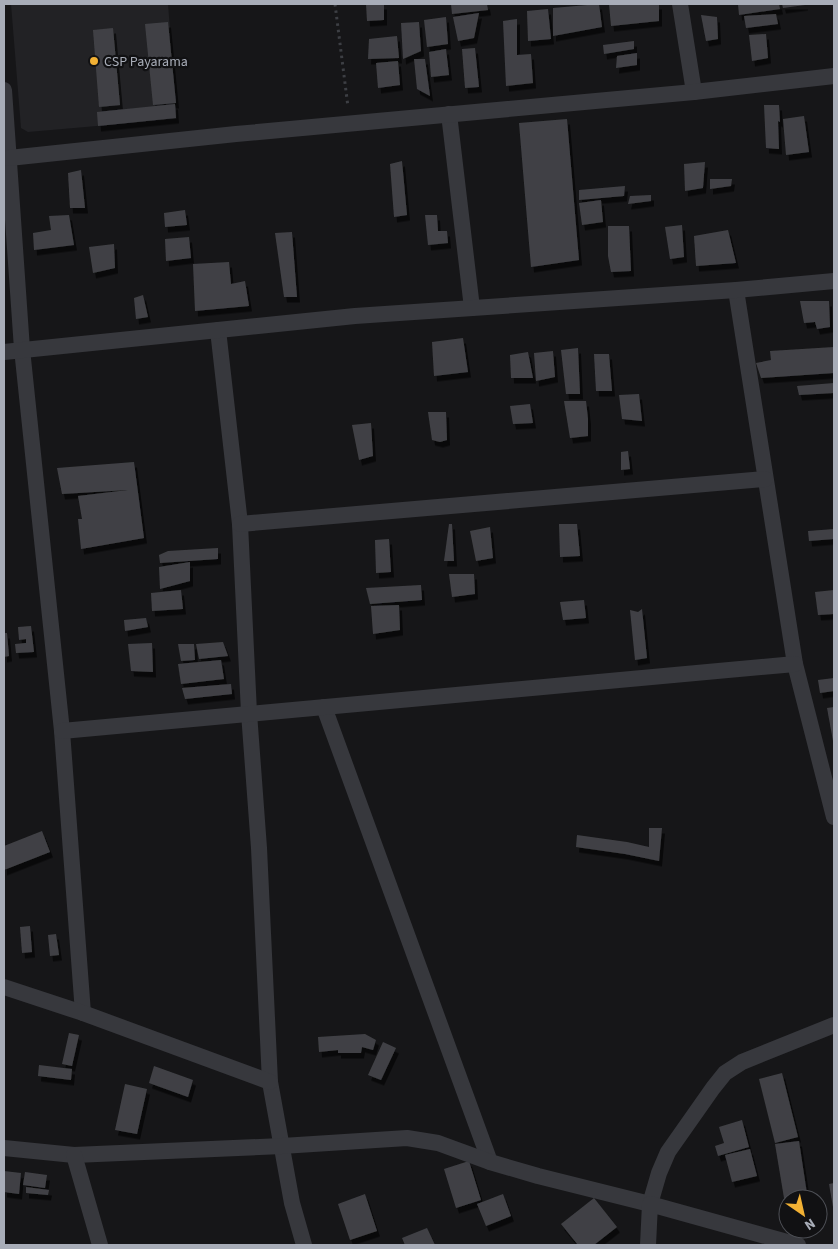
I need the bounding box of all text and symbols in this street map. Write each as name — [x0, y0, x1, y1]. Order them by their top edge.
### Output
place label: CSP Payarama — [104, 52, 188, 72]
marker: CSP Payarama — [88, 55, 100, 67]
north arrow — [778, 1189, 828, 1239]
text: N — [800, 1213, 819, 1235]

